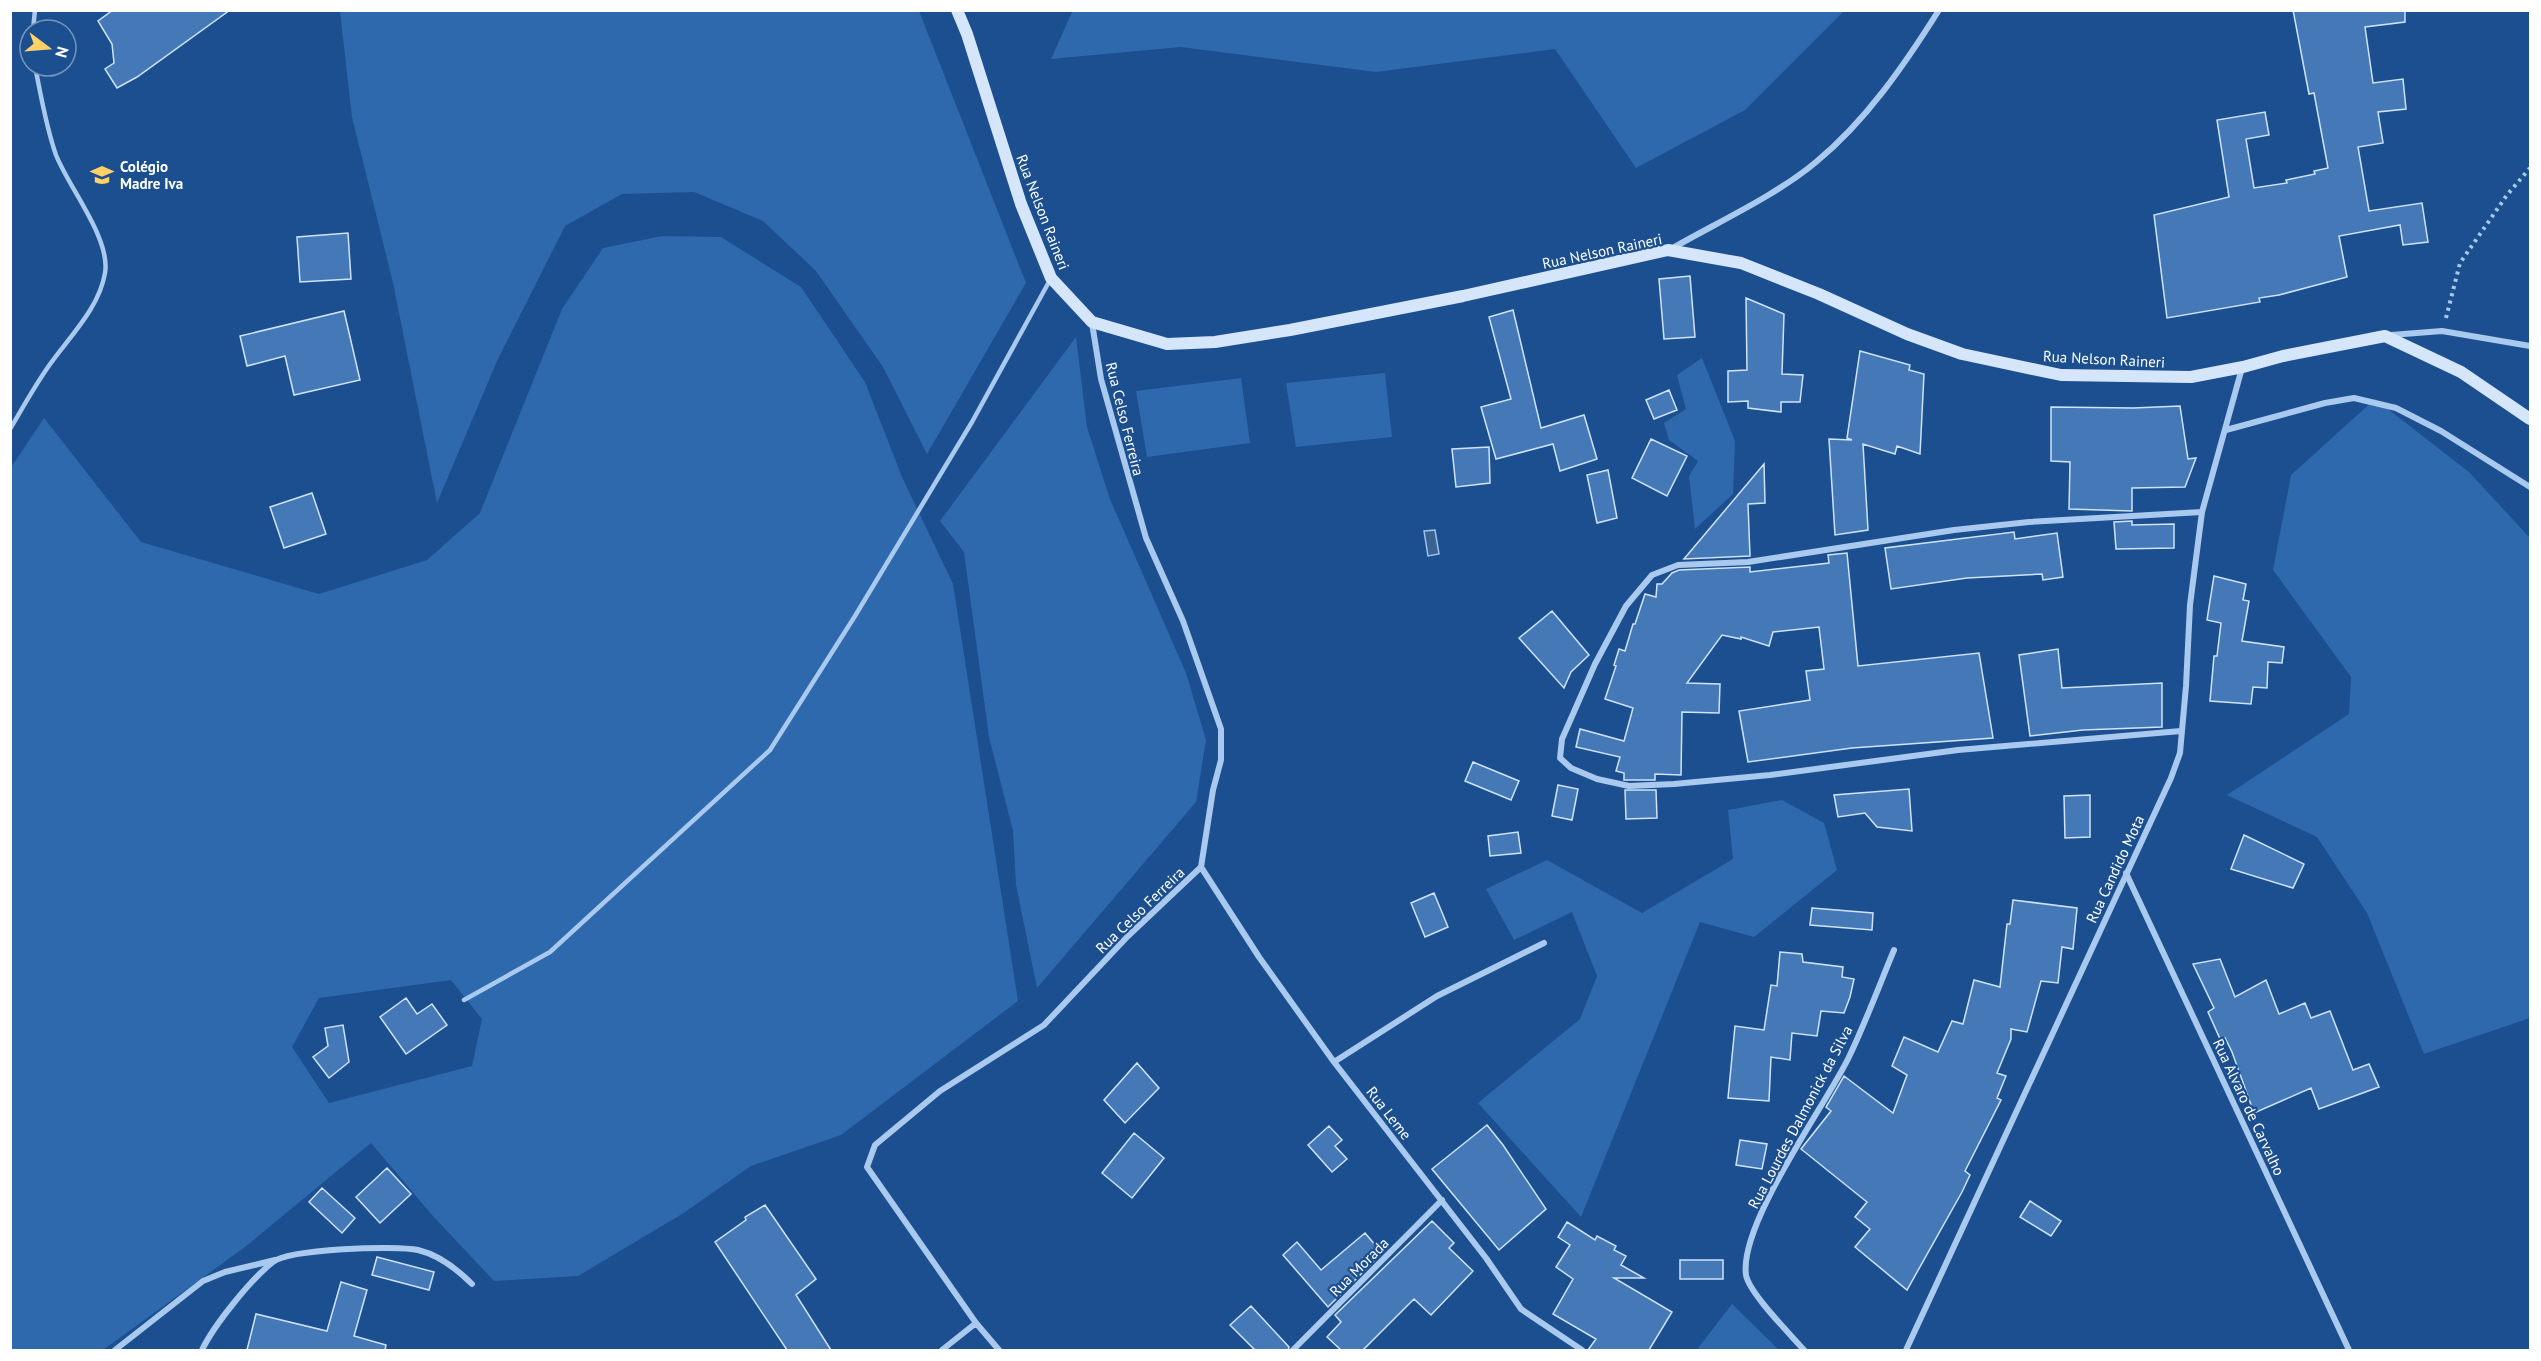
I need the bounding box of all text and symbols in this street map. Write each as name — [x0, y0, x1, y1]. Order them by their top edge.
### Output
north arrow — [18, 18, 78, 78]
text: N — [51, 44, 73, 60]
street label: Rua Nelson Raineri — [1012, 152, 1074, 272]
place label: Colégio Madre Iva — [120, 157, 183, 193]
school or university icon: Colégio Madre Iva — [89, 162, 115, 188]
street label: Rua Nelson Raineri — [1540, 229, 1664, 273]
street label: Rua Nelson Raineri — [2043, 346, 2165, 372]
street label: Rua Celso Ferreira — [1102, 360, 1148, 478]
street label: Rua Candido Mota — [2082, 812, 2148, 926]
street label: Rua Celso Ferreira — [1092, 863, 1188, 957]
street label: Rua Lourdes Dalmonick da Silva — [1744, 1022, 1856, 1212]
street label: Rua Alvaro de Carvalho — [2209, 1036, 2289, 1178]
street label: Rua Leme — [1362, 1082, 1416, 1144]
street label: Rua Morada — [1325, 1233, 1393, 1301]

